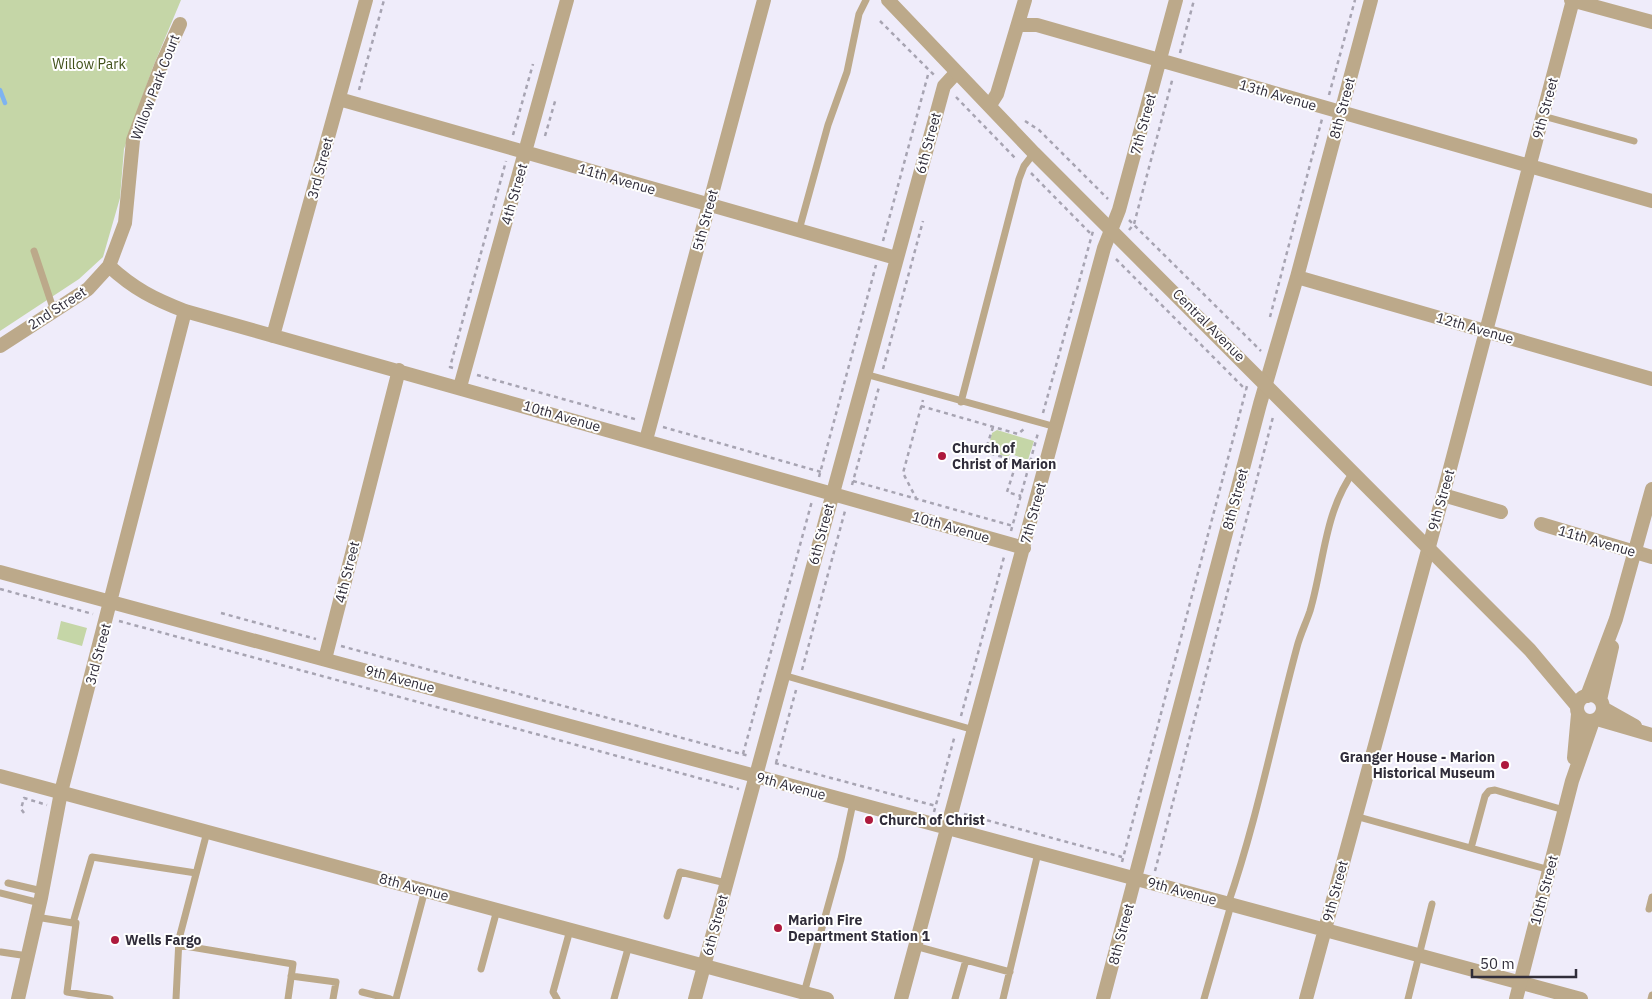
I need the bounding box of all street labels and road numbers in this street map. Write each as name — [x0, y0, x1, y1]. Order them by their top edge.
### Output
street label: Willow Park Court — [127, 32, 183, 142]
street label: 13th Avenue — [1237, 75, 1319, 115]
street label: 8th Street — [1325, 75, 1359, 141]
street label: 9th Street — [1528, 75, 1562, 141]
street label: 7th Street — [1126, 91, 1160, 157]
street label: 6th Street — [911, 110, 945, 176]
street label: 3rd Street — [303, 135, 337, 201]
street label: 11th Avenue — [576, 159, 658, 199]
street label: 4th Street — [497, 161, 531, 227]
street label: 5th Street — [688, 187, 722, 253]
street label: 2nd Street — [24, 282, 90, 334]
street label: Central Avenue — [1169, 285, 1249, 365]
street label: 12th Avenue — [1434, 308, 1516, 348]
street label: 10th Avenue — [521, 396, 603, 436]
street label: 8th Street — [1218, 466, 1252, 532]
street label: 9th Street — [1424, 467, 1458, 533]
street label: 7th Street — [1016, 480, 1050, 546]
street label: 6th Street — [804, 501, 838, 567]
street label: 10th Avenue — [910, 507, 992, 547]
street label: 11th Avenue — [1556, 521, 1638, 561]
street label: 4th Street — [331, 539, 363, 605]
street label: 3rd Street — [81, 621, 115, 687]
street label: 9th Avenue — [363, 661, 437, 697]
street label: 9th Avenue — [754, 768, 828, 804]
street label: 10th Street — [1526, 853, 1562, 927]
street label: 9th Street — [1318, 858, 1352, 924]
street label: 8th Avenue — [377, 869, 451, 905]
street label: 9th Avenue — [1145, 873, 1219, 909]
street label: 6th Street — [698, 892, 732, 958]
street label: 8th Street — [1104, 901, 1138, 967]

